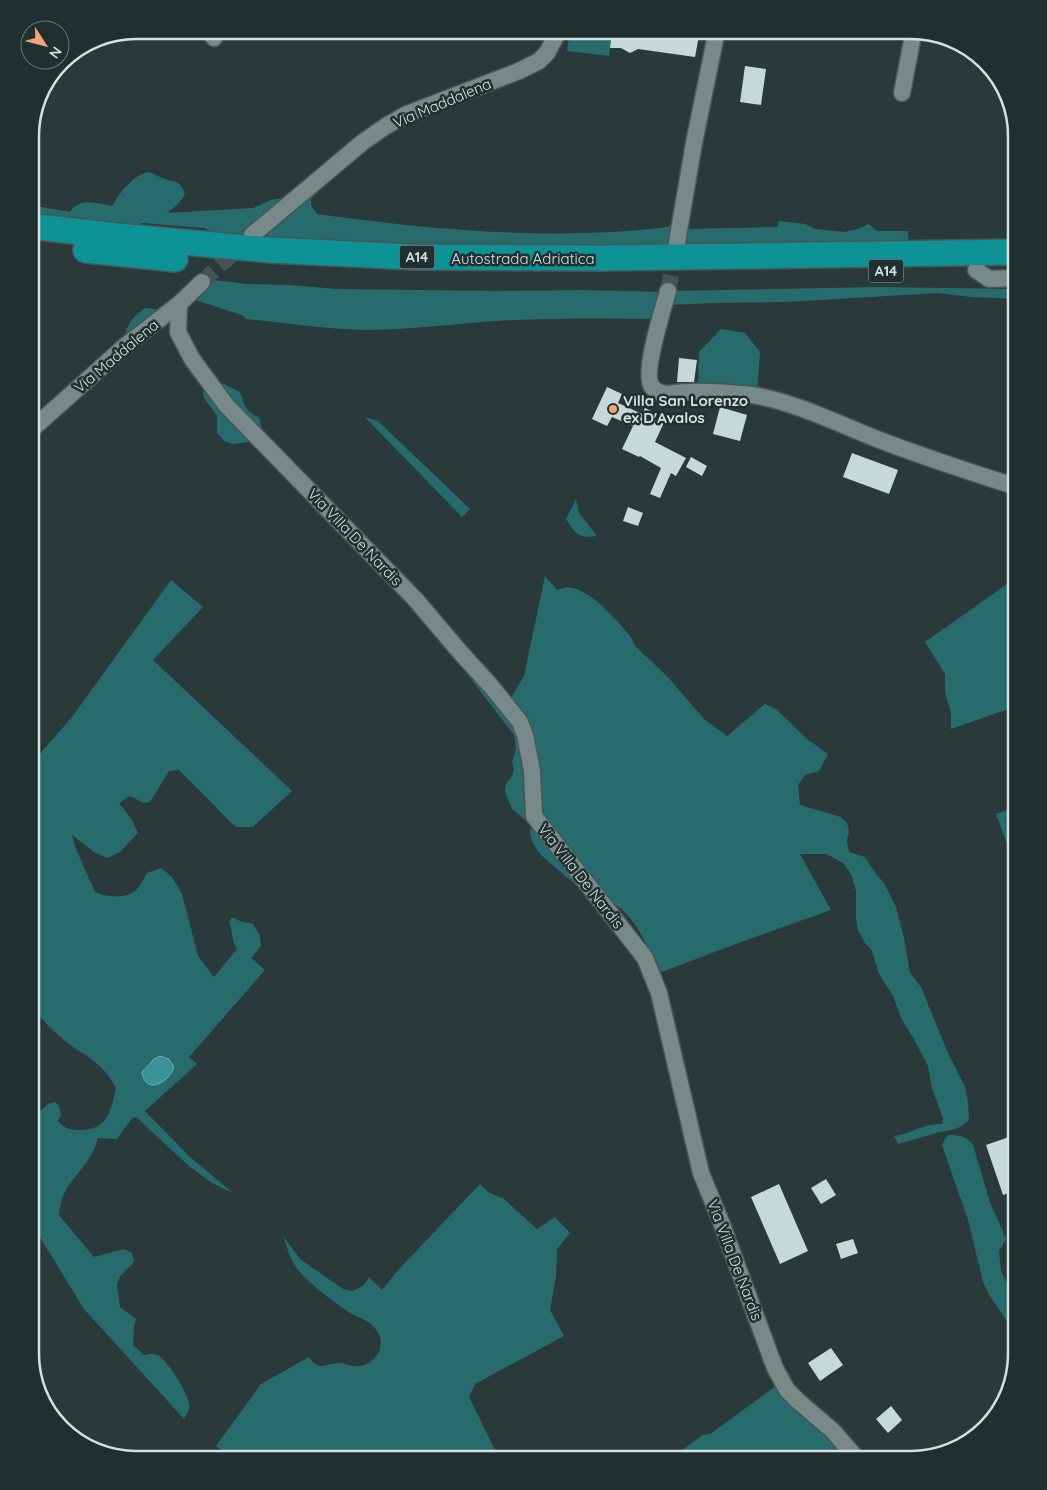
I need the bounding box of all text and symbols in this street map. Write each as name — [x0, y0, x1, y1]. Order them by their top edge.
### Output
north arrow — [20, 20, 70, 70]
text: N — [45, 43, 66, 62]
street label: Via Maddalena — [390, 74, 494, 132]
road number: A14 — [400, 246, 434, 268]
street label: Autostrada Adriatica — [451, 249, 595, 268]
road number: A14 — [868, 260, 904, 282]
street label: Via Maddalena — [70, 315, 162, 397]
place label: Villa San Lorenzo ex D'Avalos — [623, 391, 748, 427]
marker: Villa San Lorenzo ex D'Avalos — [607, 403, 619, 415]
street label: Via Villa De Nardis — [304, 484, 406, 590]
street label: Via Villa De Nardis — [534, 820, 628, 932]
street label: Via Villa De Nardis — [703, 1197, 767, 1323]

